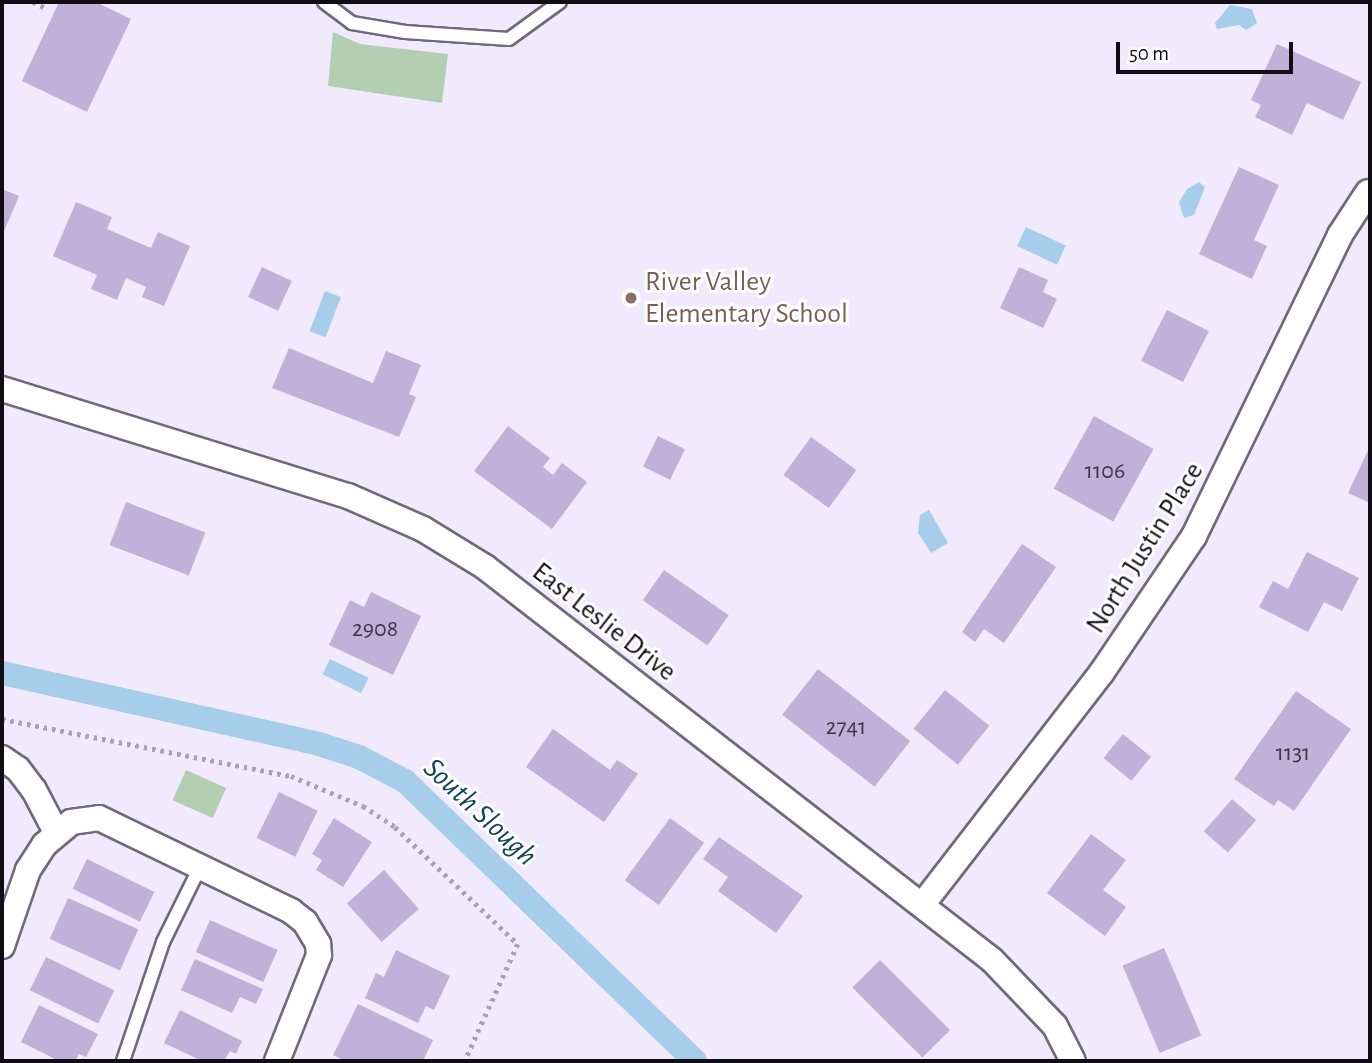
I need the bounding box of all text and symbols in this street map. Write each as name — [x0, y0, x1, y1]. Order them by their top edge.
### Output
scale bar — [1120, 28, 1297, 72]
text: 50 m — [1129, 43, 1169, 64]
place label: River Valley Elementary School — [645, 265, 848, 331]
marker: River Valley Elementary School — [623, 290, 639, 306]
street label: North Justin Place — [1079, 456, 1211, 640]
house number: 1106 — [1085, 458, 1125, 486]
street label: East Leslie Drive — [525, 555, 683, 689]
house number: 2908 — [352, 616, 398, 644]
house number: 2741 — [826, 714, 866, 742]
house number: 1131 — [1276, 740, 1310, 768]
water label: South Slough — [416, 750, 544, 874]

